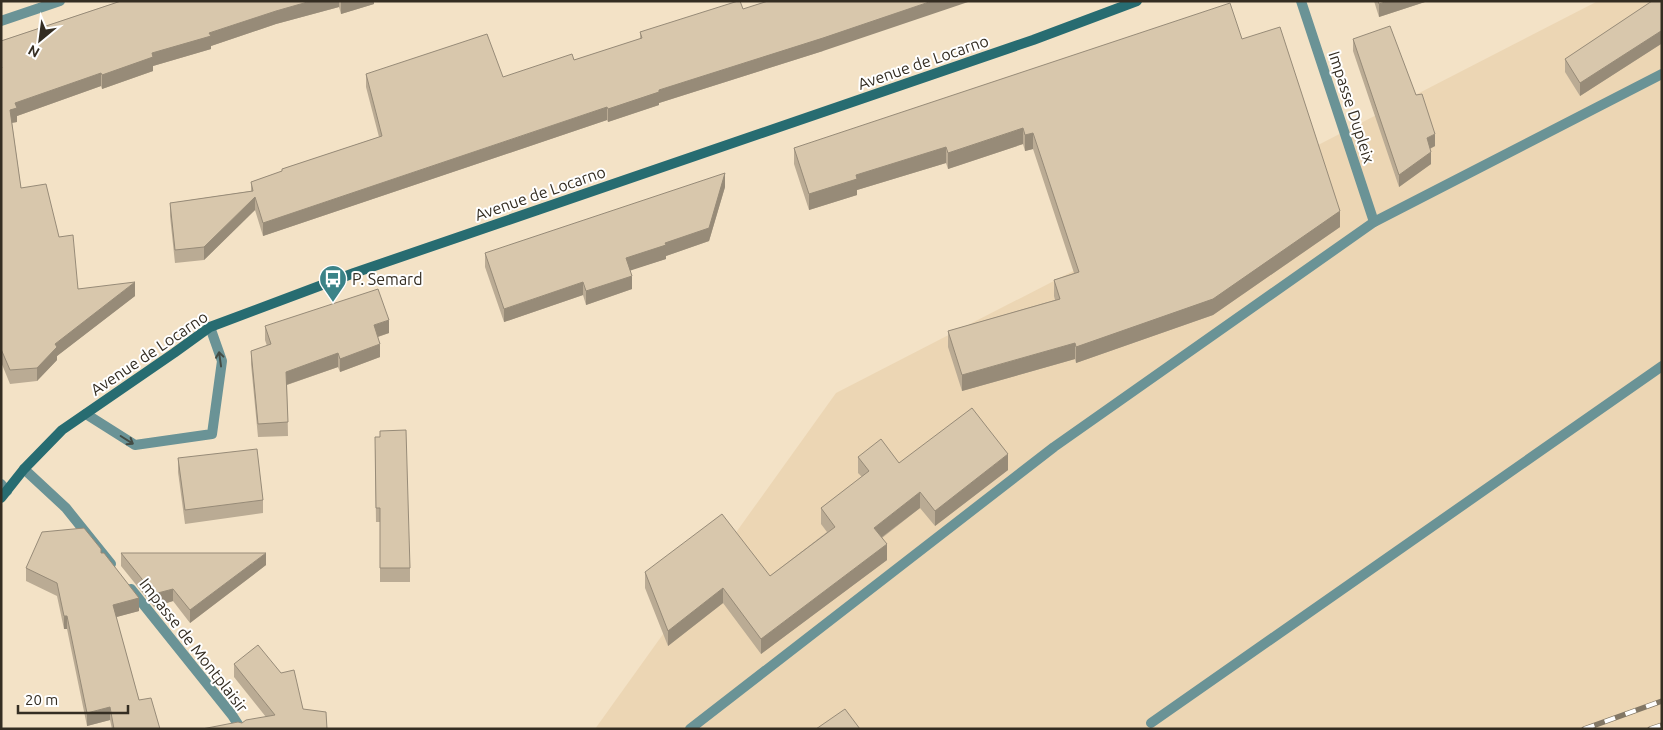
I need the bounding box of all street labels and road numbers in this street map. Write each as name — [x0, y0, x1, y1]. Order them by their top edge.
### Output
street label: Avenue de Locarno — [855, 31, 991, 93]
street label: Impasse Dupleix — [1325, 49, 1379, 165]
street label: Avenue de Locarno — [472, 162, 608, 224]
street label: Avenue de Locarno — [87, 307, 211, 399]
street label: Impasse de Montplaisir — [136, 574, 252, 716]

